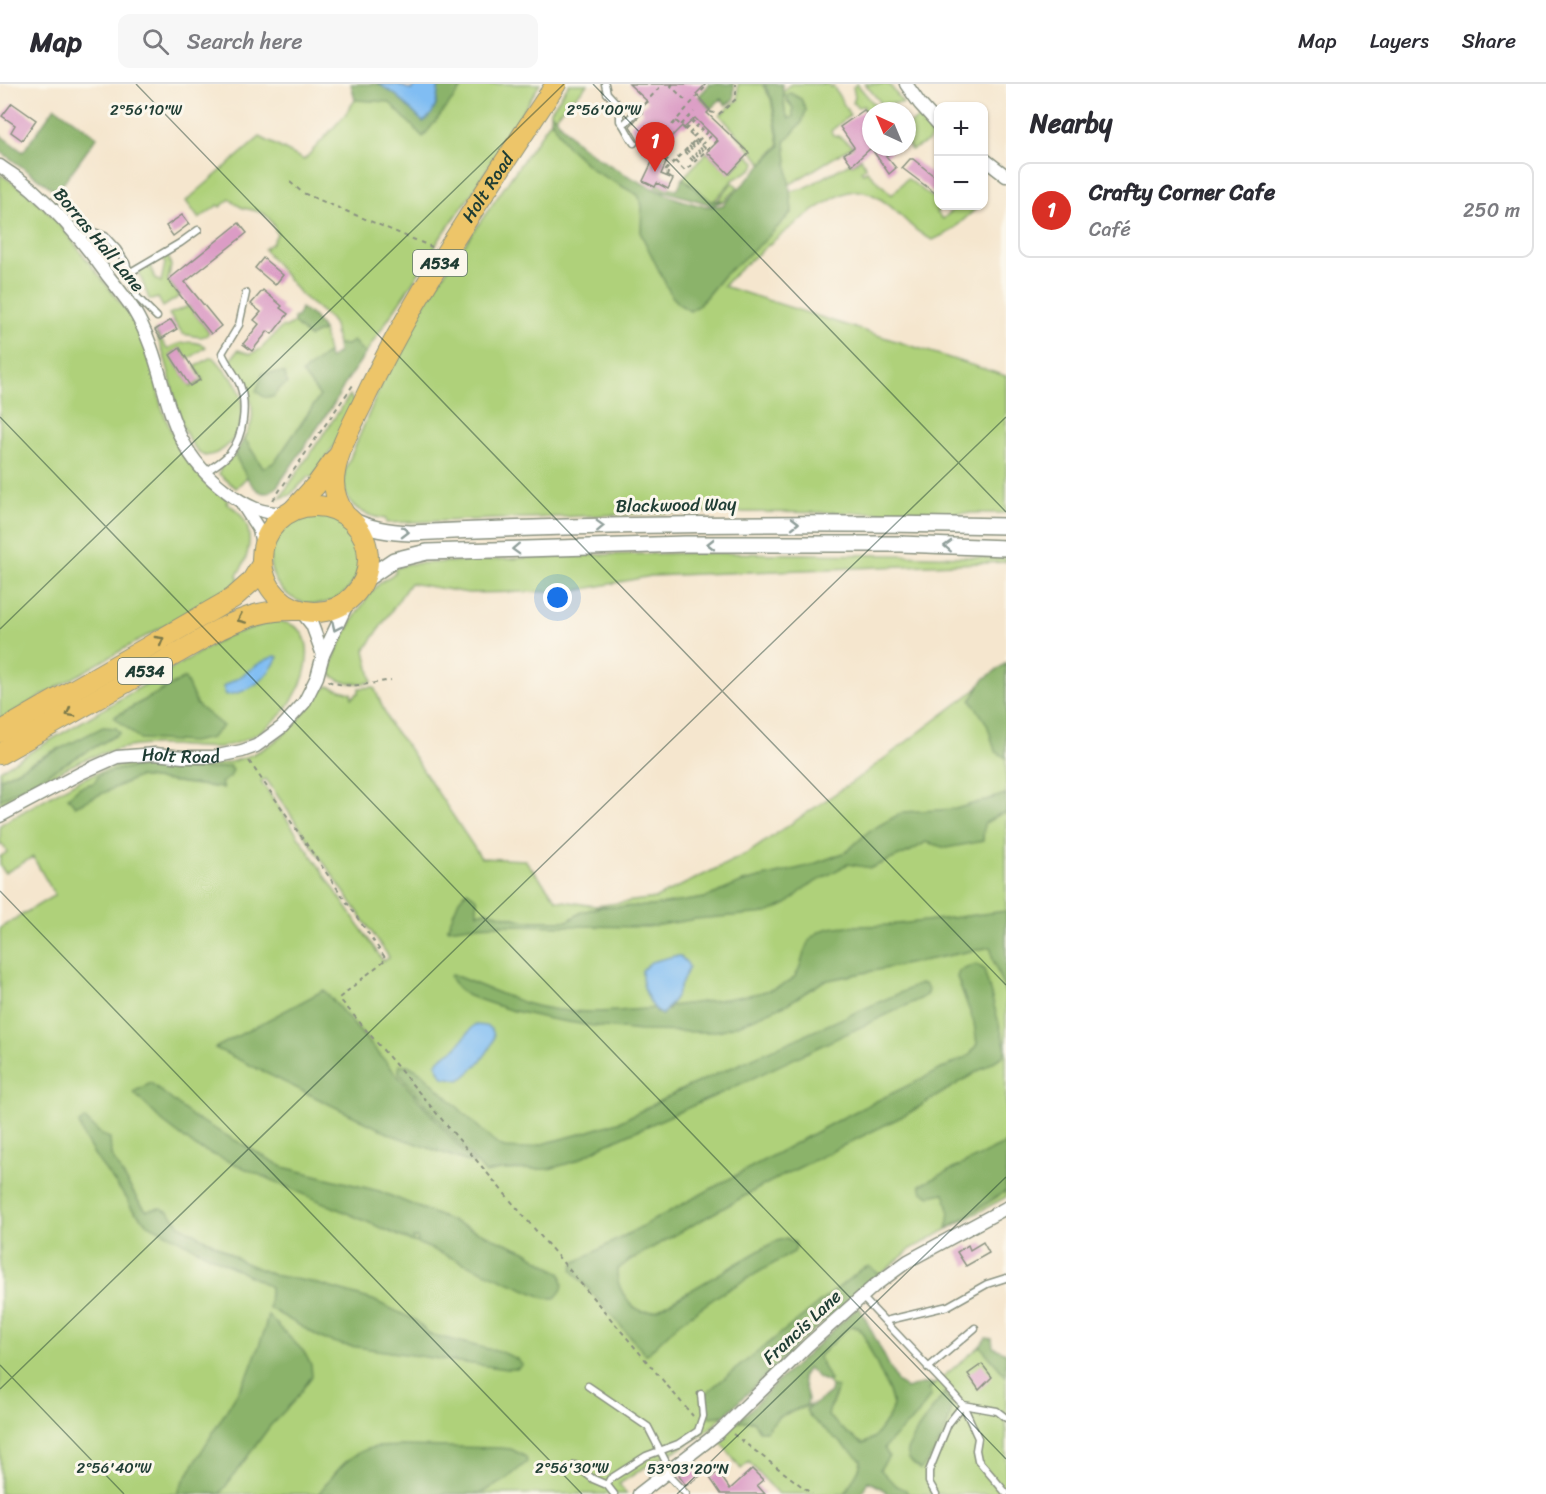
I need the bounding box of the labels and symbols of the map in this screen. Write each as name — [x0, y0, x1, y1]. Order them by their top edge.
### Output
text: 2°56'10"W — [110, 97, 182, 123]
text: 2°56'00"W — [566, 97, 642, 123]
north arrow — [862, 102, 916, 156]
pin: 1 — [636, 122, 674, 172]
street label: Holt Road — [453, 145, 523, 229]
street label: Borras Hall Lane — [45, 180, 153, 300]
road number: A534 — [413, 250, 467, 276]
street label: Blackwood Way — [615, 488, 737, 522]
one-way arrow — [791, 517, 800, 529]
one-way arrow — [596, 520, 605, 532]
one-way arrow — [401, 526, 410, 539]
one-way arrow — [706, 538, 715, 550]
one-way arrow — [943, 540, 952, 552]
one-way arrow — [511, 543, 520, 556]
your location — [543, 583, 572, 612]
one-way arrow — [236, 612, 247, 624]
one-way arrow — [331, 621, 343, 632]
one-way arrow — [154, 636, 164, 647]
road number: A534 — [118, 658, 172, 684]
one-way arrow — [66, 706, 77, 718]
street label: Holt Road — [140, 738, 224, 773]
street label: Francis Lane — [755, 1281, 849, 1373]
text: 2°56'40"W — [77, 1455, 152, 1481]
text: 2°56'30"W — [535, 1455, 609, 1481]
text: 53°03'20"N — [647, 1456, 730, 1482]

